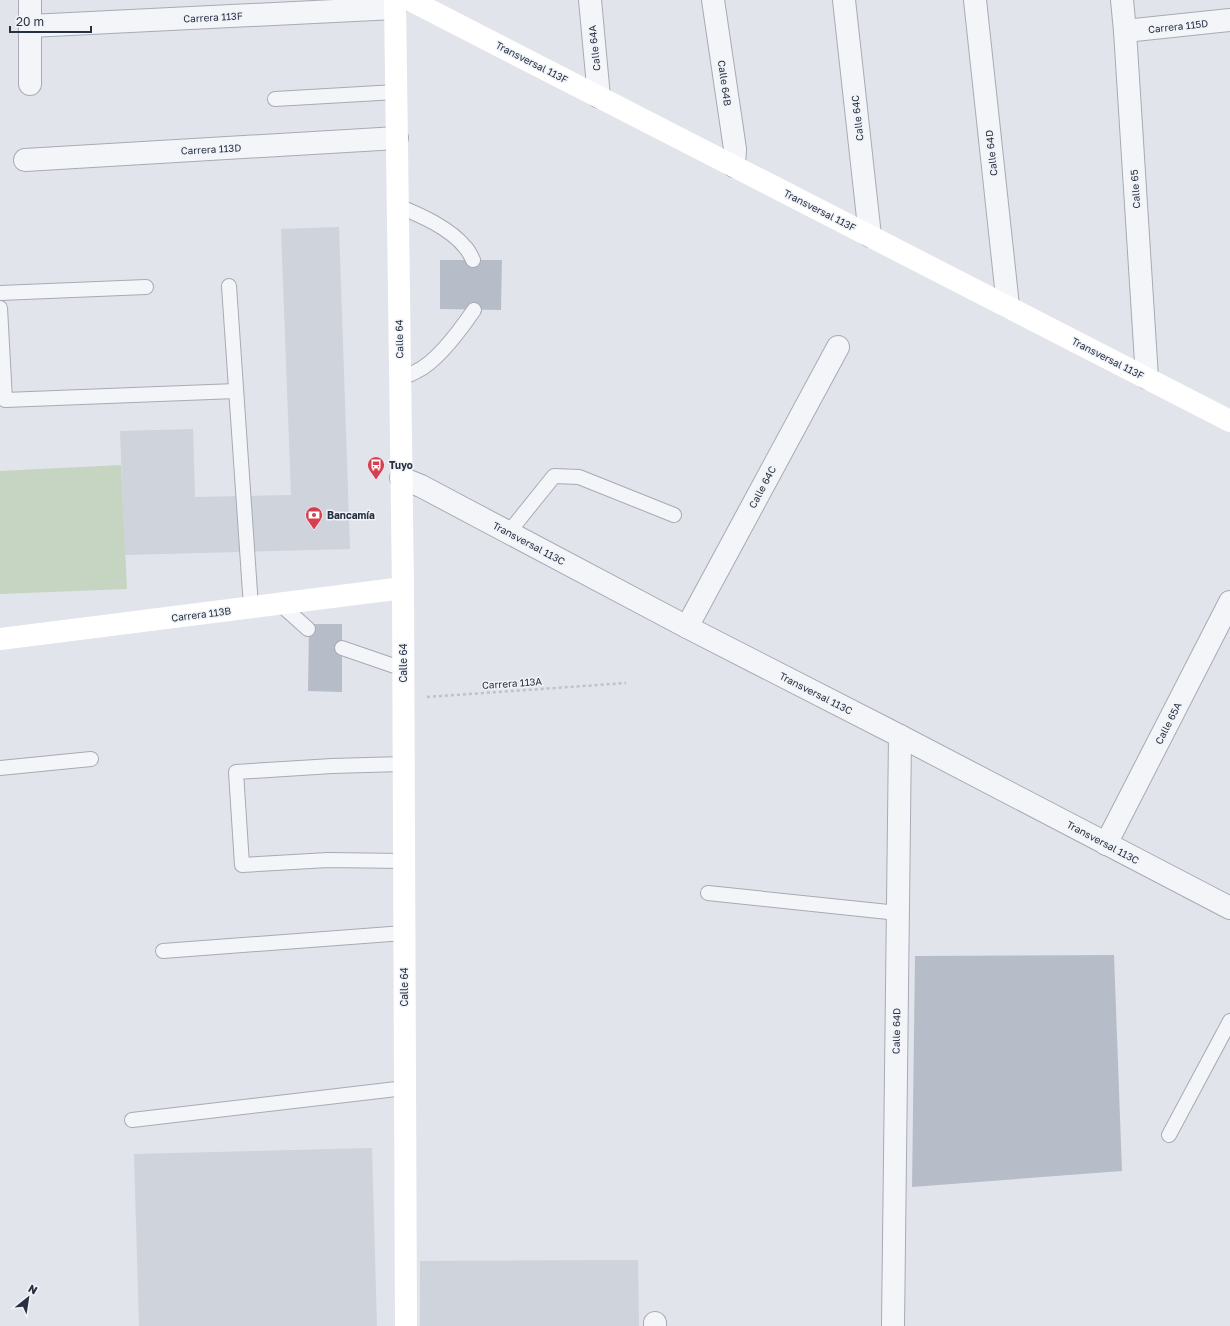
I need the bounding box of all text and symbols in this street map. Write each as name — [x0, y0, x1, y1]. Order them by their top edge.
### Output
scale bar — [10, 8, 91, 34]
street label: Carrera 113F — [183, 9, 243, 25]
text: 20 m — [16, 14, 44, 29]
street label: Carrera 115D — [1147, 17, 1209, 35]
street label: Calle 64A — [586, 24, 602, 71]
street label: Transversal 113F — [494, 39, 570, 85]
street label: Calle 64B — [716, 59, 734, 107]
street label: Calle 64C — [849, 94, 865, 142]
street label: Calle 64D — [983, 129, 999, 177]
street label: Carrera 113D — [181, 141, 241, 157]
street label: Calle 65 — [1128, 169, 1142, 209]
street label: Transversal 113F — [782, 187, 858, 233]
street label: Calle 64 — [393, 319, 405, 359]
street label: Transversal 113F — [1070, 335, 1146, 381]
bus stop icon: Tuyo — [366, 455, 386, 480]
place label: Tuyo — [389, 459, 413, 471]
street label: Calle 64C — [746, 464, 778, 510]
bank icon: Bancamía — [304, 505, 324, 530]
place label: Bancamía — [327, 509, 375, 521]
street label: Transversal 113C — [491, 519, 567, 567]
street label: Carrera 113B — [170, 604, 232, 624]
street label: Calle 64 — [397, 643, 409, 683]
street label: Transversal 113C — [777, 669, 855, 717]
street label: Carrera 113A — [482, 675, 543, 691]
street label: Calle 65A — [1152, 700, 1184, 746]
street label: Transversal 113C — [1065, 818, 1141, 866]
street label: Calle 64 — [398, 967, 410, 1007]
street label: Calle 64D — [890, 1008, 902, 1054]
north arrow — [8, 1278, 48, 1318]
text: N — [26, 1281, 40, 1297]

